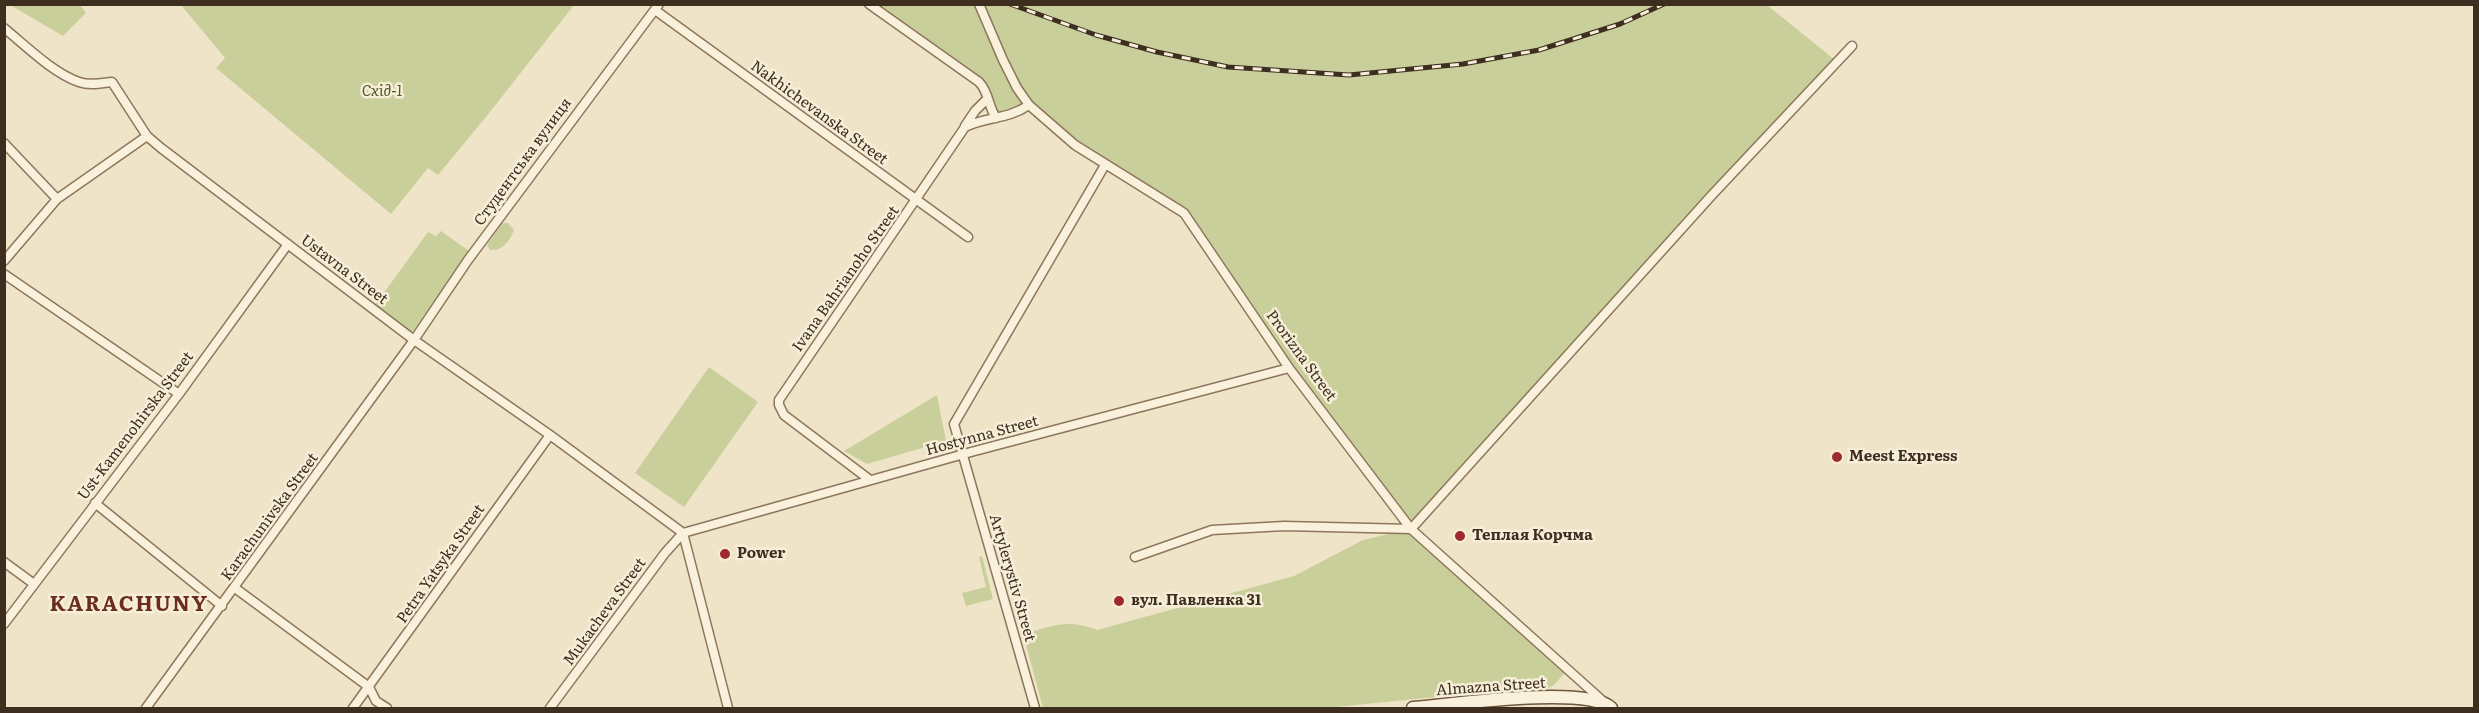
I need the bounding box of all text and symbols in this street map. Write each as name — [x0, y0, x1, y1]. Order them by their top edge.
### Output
street label: Nakhichevanska Street — [747, 57, 891, 169]
park label: Схід-1 — [362, 83, 402, 101]
street label: Студентська вулиця — [471, 95, 575, 229]
street label: Ivana Bahrianoho Street — [789, 203, 903, 355]
street label: Ustavna Street — [297, 231, 391, 309]
street label: Prorizna Street — [1262, 307, 1340, 405]
street label: Ust-Kamenohirska Street — [74, 348, 198, 504]
street label: Hostynna Street — [924, 412, 1040, 460]
place label: Meest Express — [1849, 448, 1958, 466]
street label: Karachunivska Street — [218, 450, 322, 584]
marker: Meest Express — [1830, 450, 1844, 464]
street label: Petra Yatsyka Street — [393, 501, 489, 627]
street label: Artylerystiv Street — [985, 512, 1039, 644]
place label: Теплая Корчма — [1472, 527, 1593, 545]
marker: Теплая Корчма — [1453, 529, 1467, 543]
place label: Power — [737, 545, 785, 563]
marker: Power — [718, 547, 732, 561]
street label: Mukacheva Street — [560, 555, 650, 669]
district label: KARACHUNY — [49, 592, 209, 618]
place label: вул. Павленка 31 — [1131, 592, 1261, 610]
marker: вул. Павленка 31 — [1112, 594, 1126, 608]
street label: Almazna Street — [1436, 674, 1546, 700]

